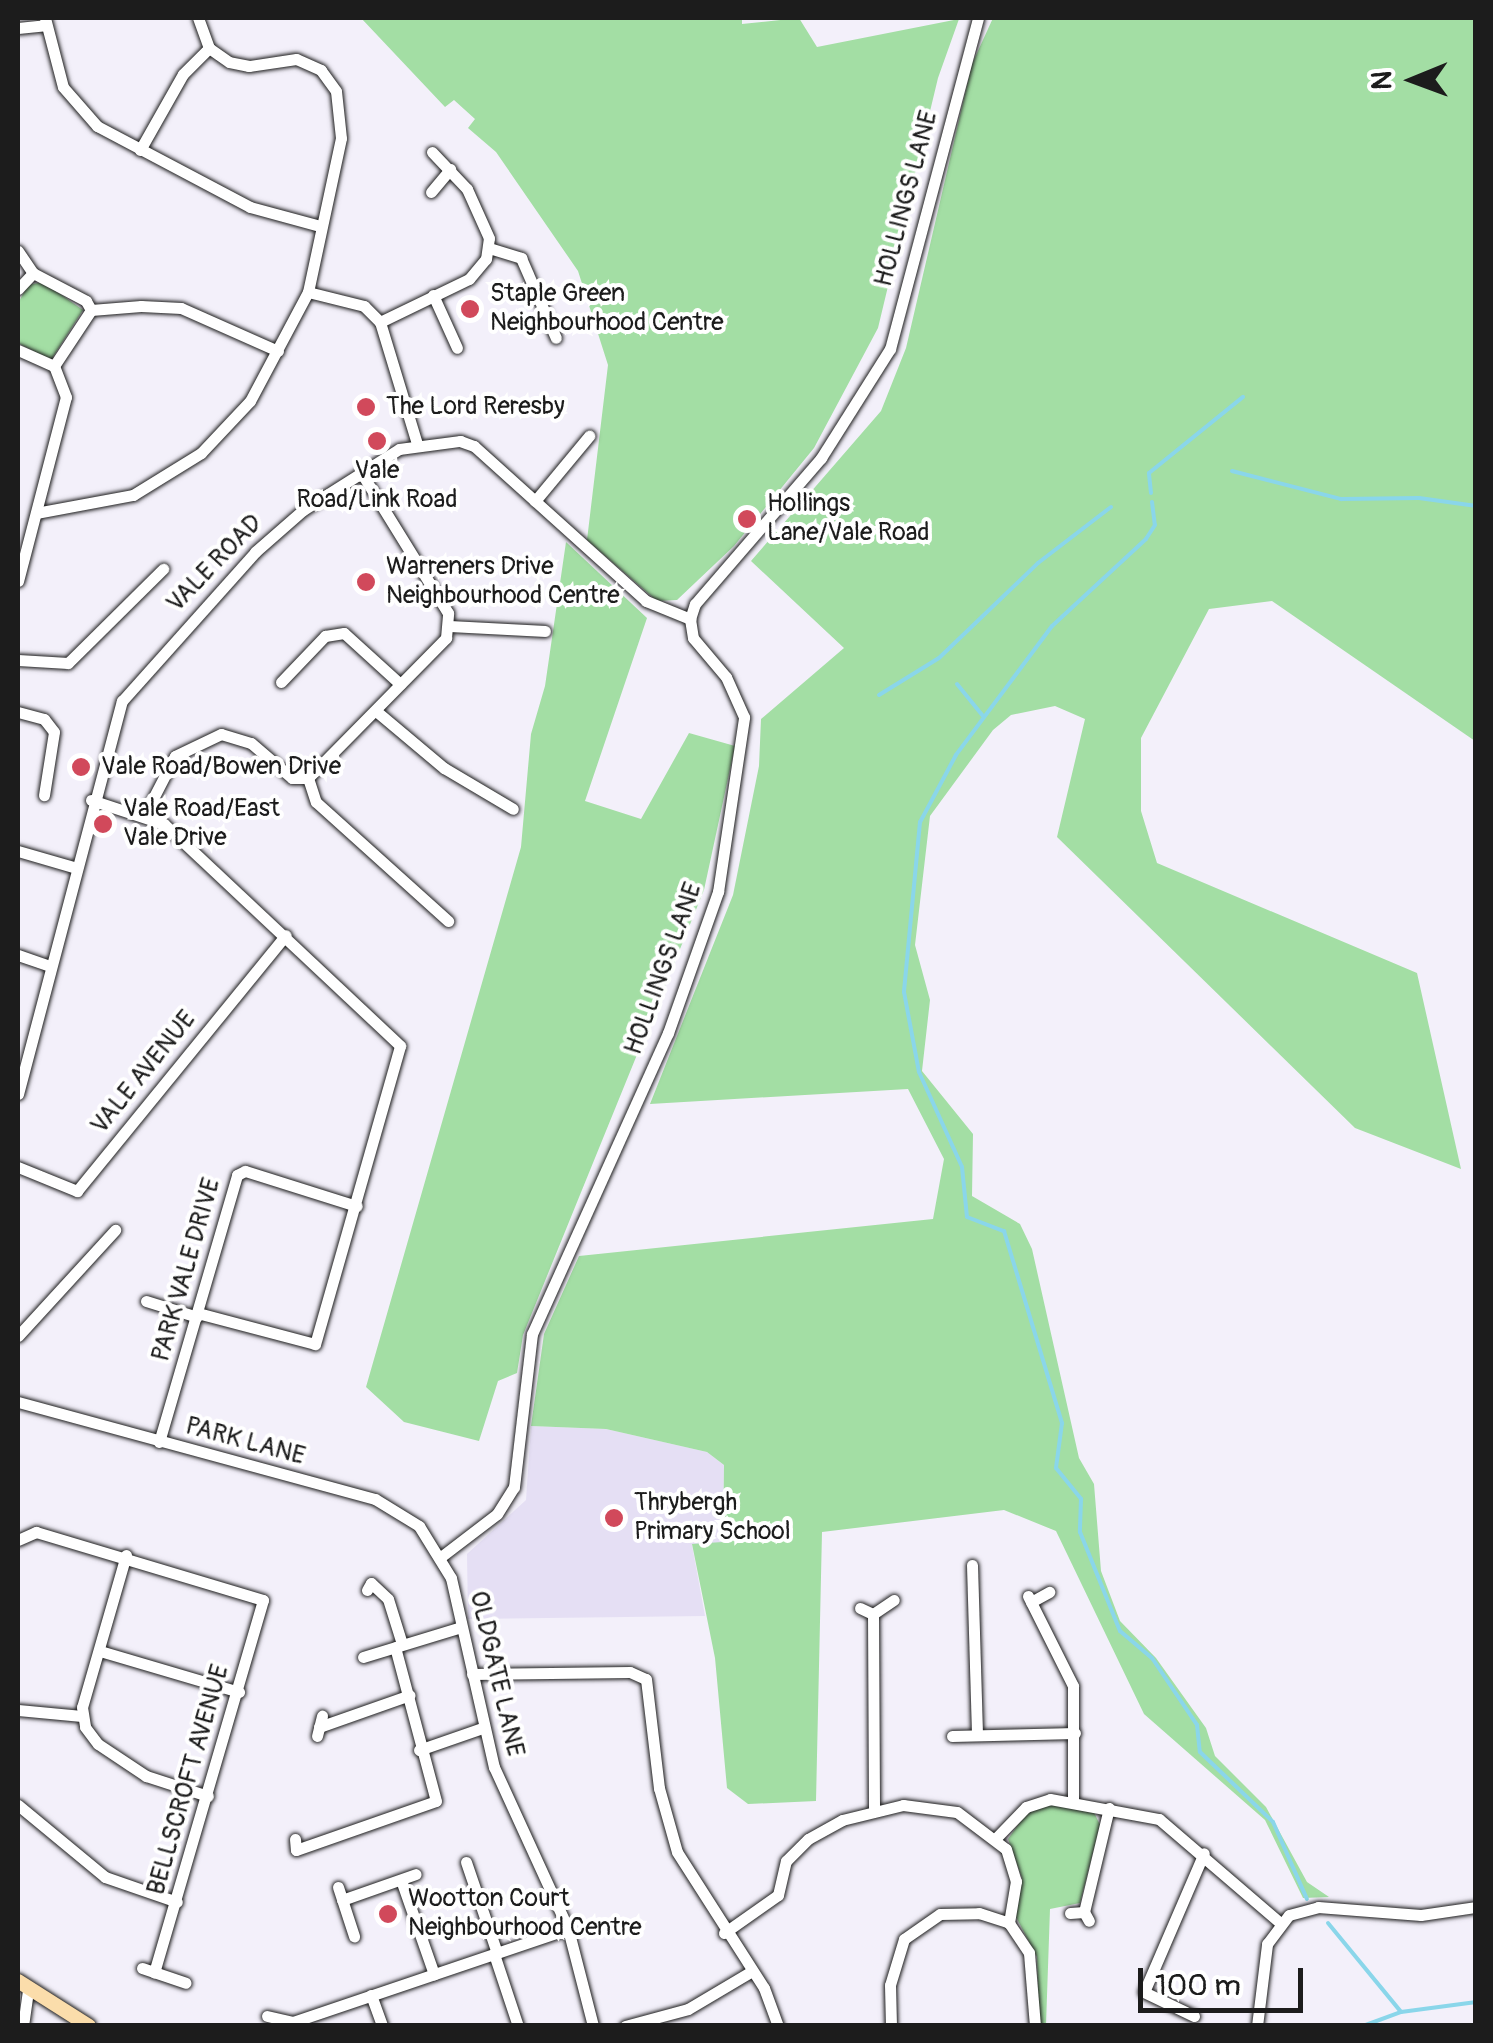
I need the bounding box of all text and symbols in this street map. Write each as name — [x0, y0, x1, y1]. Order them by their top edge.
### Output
north arrow — [1363, 30, 1463, 130]
text: N — [1365, 71, 1400, 90]
street label: HOLLINGS LANE — [869, 108, 945, 290]
place label: Staple Green Neighbourhood Centre — [490, 280, 724, 339]
marker: Staple Green Neighbourhood Centre — [459, 298, 481, 320]
place label: The Lord Reresby — [386, 392, 565, 422]
marker: The Lord Reresby — [355, 396, 377, 418]
marker: Vale Road/Link Road — [366, 430, 388, 452]
place label: Vale Road/Link Road — [297, 457, 457, 516]
place label: Hollings Lane/Vale Road — [767, 490, 929, 549]
marker: Hollings Lane/Vale Road — [736, 508, 758, 530]
street label: VALE ROAD — [161, 509, 269, 619]
place label: Warreners Drive Neighbourhood Centre — [386, 553, 620, 612]
marker: Warreners Drive Neighbourhood Centre — [355, 571, 377, 593]
place label: Vale Road/Bowen Drive — [101, 752, 341, 782]
marker: Vale Road/Bowen Drive — [70, 756, 92, 778]
place label: Vale Road/East Vale Drive — [123, 795, 280, 854]
marker: Vale Road/East Vale Drive — [92, 813, 114, 835]
street label: HOLLINGS LANE — [619, 879, 709, 1059]
street label: VALE AVENUE — [85, 1005, 203, 1141]
street label: PARK VALE DRIVE — [147, 1175, 227, 1365]
street label: PARK LANE — [182, 1412, 308, 1472]
place label: Thrybergh Primary School — [634, 1489, 791, 1548]
marker: Thrybergh Primary School — [603, 1507, 625, 1529]
street label: OLDGATE LANE — [462, 1588, 530, 1760]
street label: BELLSCROFT AVENUE — [142, 1661, 236, 1899]
place label: Wootton Court Neighbourhood Centre — [408, 1885, 642, 1944]
marker: Wootton Court Neighbourhood Centre — [377, 1903, 399, 1925]
scale bar — [1143, 1948, 1308, 2010]
text: 100 m — [1155, 1967, 1241, 2004]

